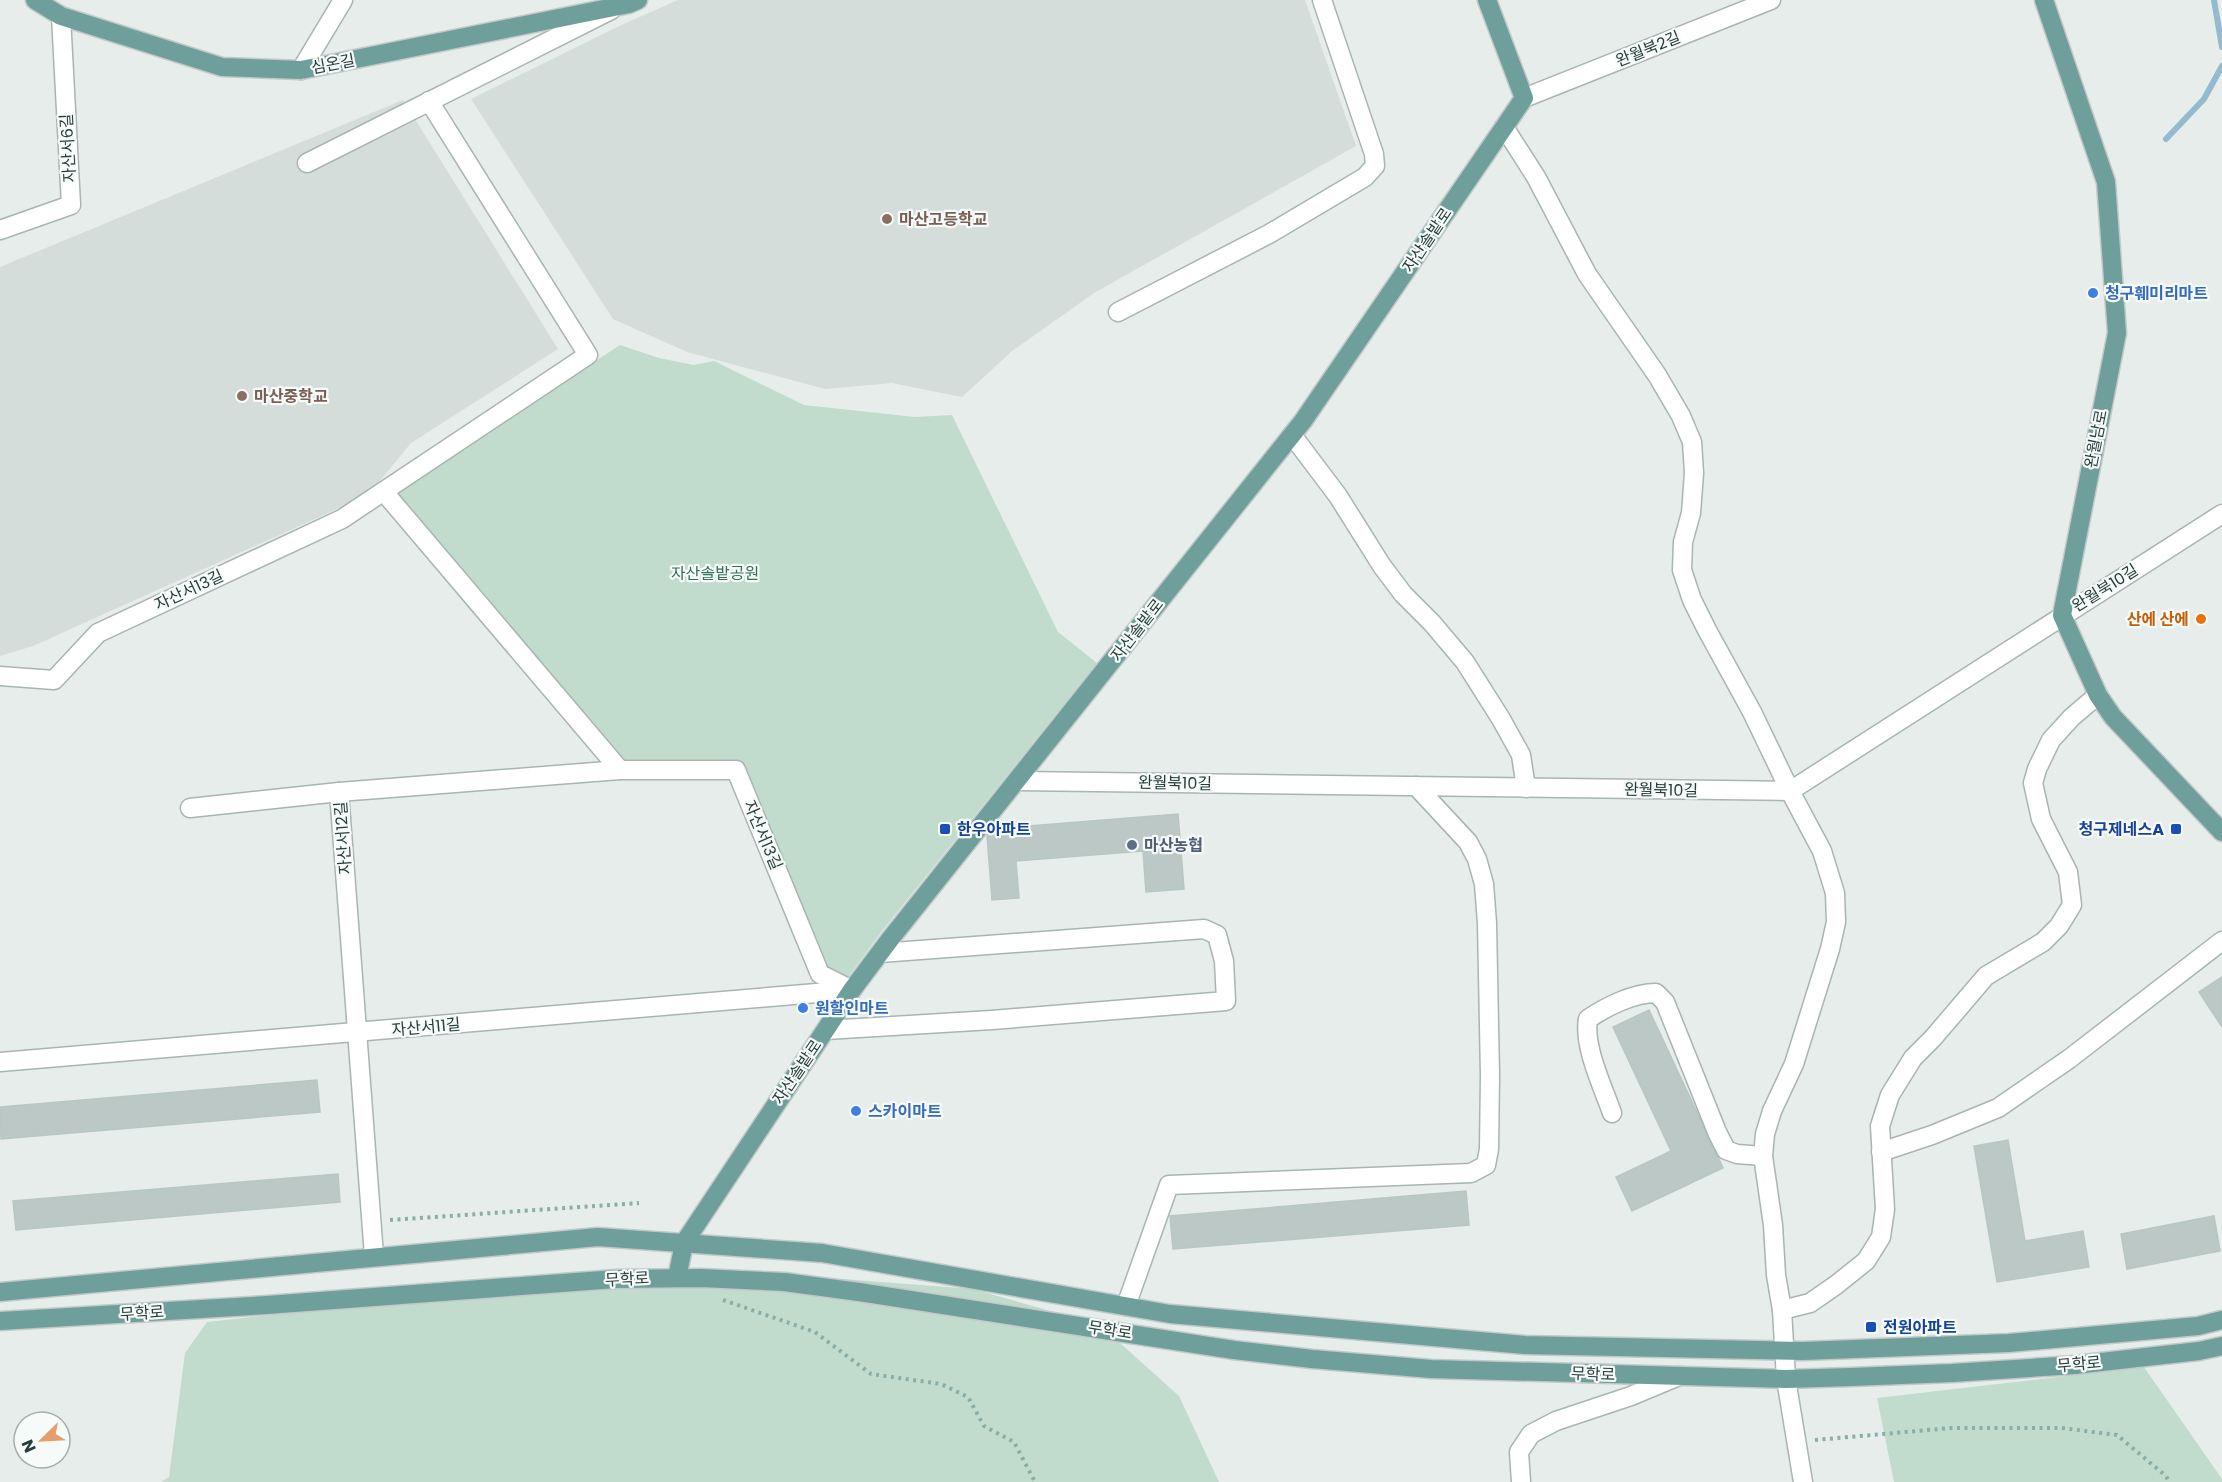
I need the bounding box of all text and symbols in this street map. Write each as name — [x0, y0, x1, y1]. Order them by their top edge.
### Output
street label: 완월북2길 — [1612, 26, 1684, 72]
street label: 심온길 — [309, 48, 357, 80]
street label: 자산서6길 — [55, 113, 81, 183]
street label: 자산솔밭로 — [1397, 203, 1457, 277]
place label: 마산고등학교 — [899, 208, 988, 231]
marker: 마산고등학교 — [880, 212, 894, 226]
place label: 청구훼미리마트 — [2105, 282, 2208, 305]
marker: 청구훼미리마트 — [2086, 286, 2100, 300]
place label: 마산중학교 — [254, 385, 328, 408]
marker: 마산중학교 — [235, 389, 249, 403]
street label: 완월남로 — [2079, 408, 2113, 470]
street label: 완월북10길 — [2068, 559, 2142, 617]
park label: 자산솔밭공원 — [671, 562, 759, 585]
street label: 자산서13길 — [151, 564, 227, 616]
street label: 자산솔밭로 — [1105, 594, 1169, 666]
place label: 산에 산에 — [2127, 608, 2189, 631]
marker: 산에 산에 — [2194, 612, 2208, 626]
street label: 완월북10길 — [1138, 771, 1212, 795]
street label: 완월북10길 — [1624, 778, 1698, 802]
street label: 자산서13길 — [738, 797, 788, 873]
street label: 자산서12길 — [329, 801, 357, 875]
place label: 한우아파트 — [957, 818, 1031, 841]
place label: 청구제네스A — [2079, 818, 2164, 841]
marker: 한우아파트 — [938, 822, 952, 836]
marker: 청구제네스A — [2169, 822, 2183, 836]
place label: 마산농협 — [1144, 834, 1203, 857]
marker: 마산농협 — [1125, 838, 1139, 852]
place label: 원할인마트 — [815, 997, 889, 1020]
marker: 원할인마트 — [796, 1001, 810, 1015]
street label: 자산서11길 — [391, 1013, 461, 1041]
street label: 자산솔밭로 — [767, 1035, 827, 1109]
place label: 스카이마트 — [868, 1100, 942, 1123]
marker: 스카이마트 — [849, 1104, 863, 1118]
street label: 무학로 — [604, 1266, 650, 1292]
street label: 무학로 — [119, 1300, 165, 1326]
street label: 무학로 — [1086, 1315, 1134, 1345]
place label: 전원아파트 — [1883, 1316, 1957, 1339]
marker: 전원아파트 — [1864, 1320, 1878, 1334]
street label: 무학로 — [2056, 1351, 2102, 1377]
street label: 무학로 — [1571, 1362, 1616, 1386]
north arrow — [12, 1410, 72, 1470]
text: N — [16, 1436, 42, 1456]

